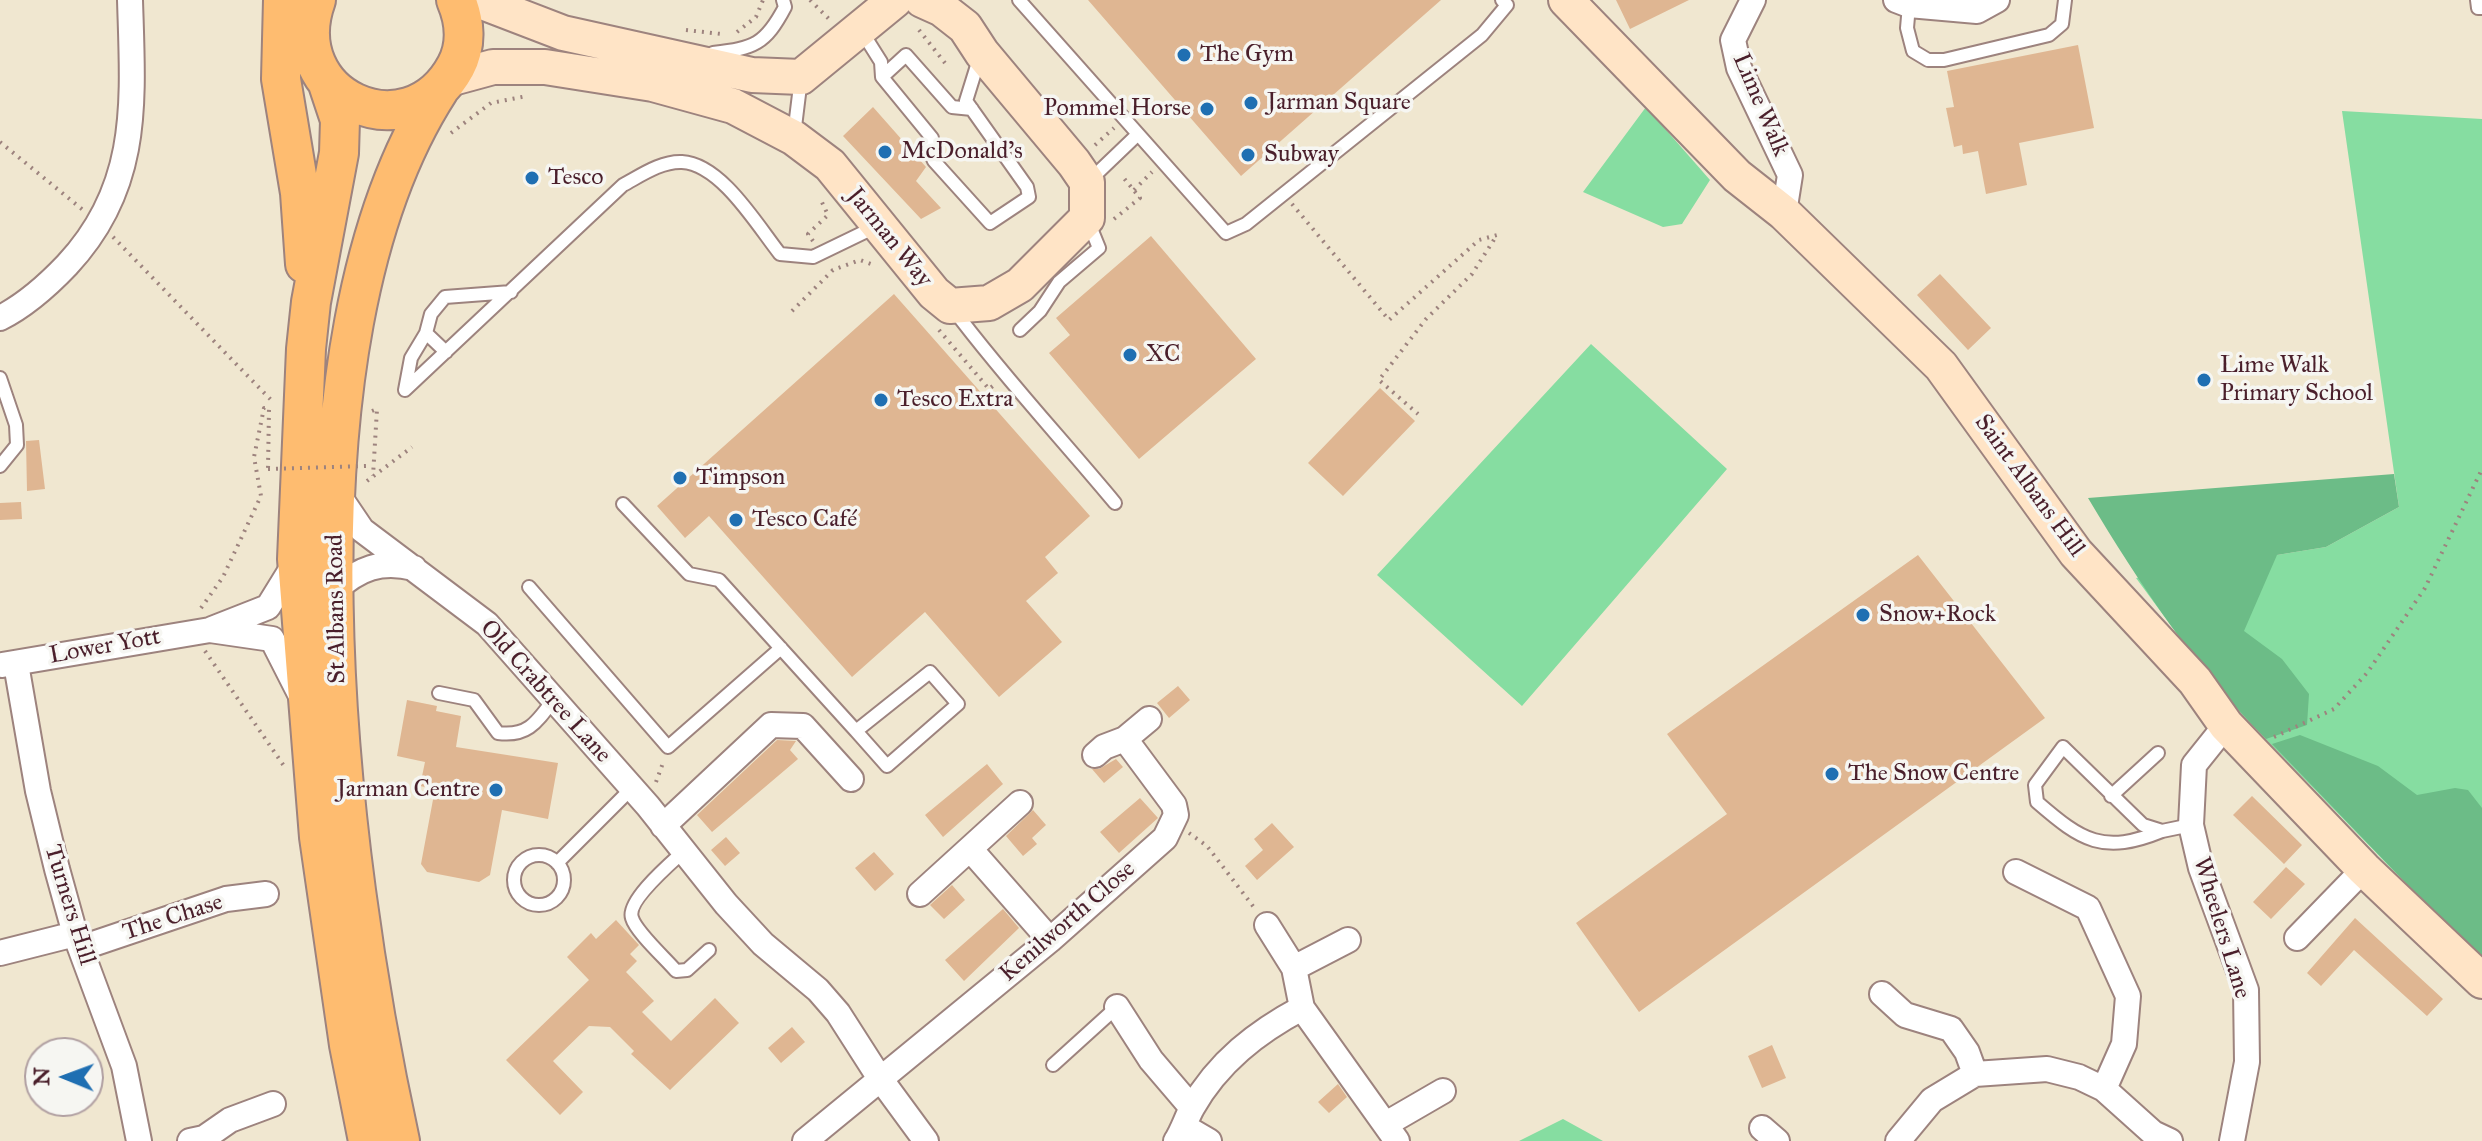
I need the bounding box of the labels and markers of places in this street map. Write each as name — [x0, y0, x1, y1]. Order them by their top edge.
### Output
place label: The Gym — [1200, 41, 1294, 69]
marker: The Gym — [1175, 46, 1193, 64]
place label: Jarman Square — [1267, 89, 1411, 117]
marker: Jarman Square — [1242, 94, 1260, 112]
place label: Pommel Horse — [1043, 95, 1191, 123]
marker: Pommel Horse — [1198, 100, 1216, 118]
place label: McDonald's — [901, 138, 1023, 166]
place label: Subway — [1264, 141, 1339, 169]
marker: McDonald's — [876, 143, 894, 161]
marker: Subway — [1239, 146, 1257, 164]
place label: Tesco — [548, 164, 604, 192]
marker: Tesco — [523, 169, 541, 187]
place label: XC — [1146, 341, 1180, 369]
marker: XC — [1121, 346, 1139, 364]
place label: Lime Walk Primary School — [2220, 352, 2373, 408]
marker: Lime Walk Primary School — [2195, 371, 2213, 389]
place label: Tesco Extra — [897, 386, 1013, 414]
marker: Tesco Extra — [872, 391, 890, 409]
place label: Timpson — [696, 464, 785, 492]
marker: Timpson — [671, 469, 689, 487]
place label: Tesco Café — [752, 506, 857, 534]
marker: Tesco Café — [727, 511, 745, 529]
place label: Snow+Rock — [1879, 601, 1996, 629]
marker: Snow+Rock — [1854, 606, 1872, 624]
place label: The Snow Centre — [1848, 760, 2019, 788]
marker: The Snow Centre — [1823, 765, 1841, 783]
place label: Jarman Centre — [337, 776, 480, 804]
marker: Jarman Centre — [487, 781, 505, 799]

